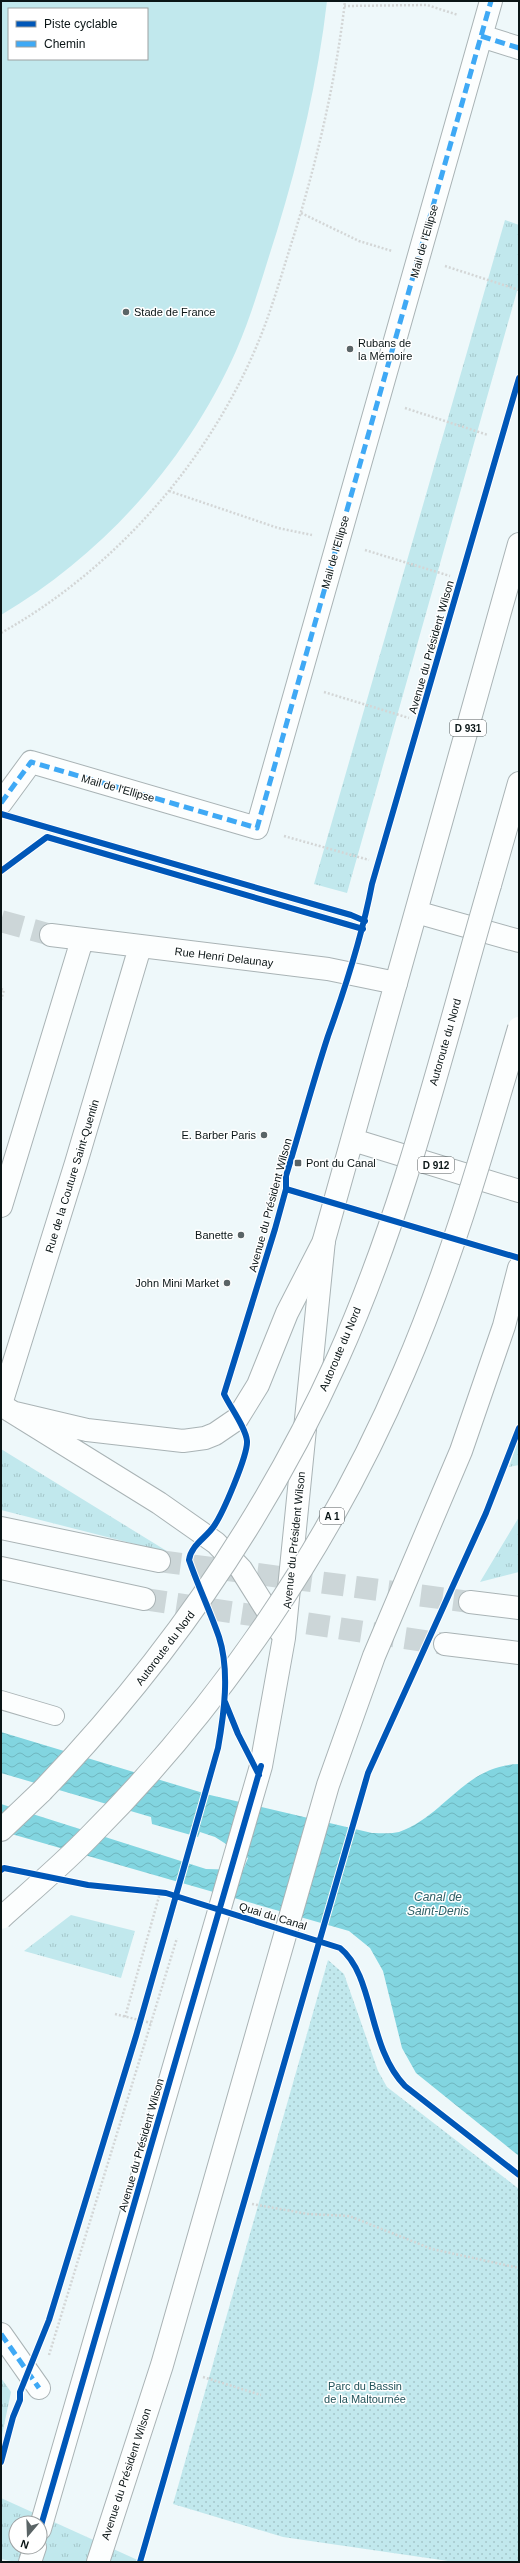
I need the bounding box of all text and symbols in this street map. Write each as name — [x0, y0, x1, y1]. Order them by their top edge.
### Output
legend — [8, 8, 148, 60]
text: Piste cyclable — [44, 17, 118, 31]
text: Chemin — [44, 37, 85, 51]
street label: Mail de l'Ellipse — [408, 203, 440, 279]
place label: Stade de France — [134, 306, 215, 318]
marker: Stade de France — [121, 307, 131, 317]
place label: Rubans de la Mémoire — [358, 337, 412, 362]
marker: Rubans de la Mémoire — [345, 344, 355, 354]
street label: Mail de l'Ellipse — [319, 514, 351, 590]
street label: Avenue du Président Wilson — [406, 579, 456, 715]
road number: D 931 — [450, 720, 486, 736]
street label: Mail de l'Ellipse — [80, 772, 156, 804]
street label: Rue Henri Delaunay — [174, 945, 274, 969]
street label: Autoroute du Nord — [427, 997, 463, 1087]
street label: Rue de la Couture Saint-Quentin — [43, 1098, 101, 1254]
place label: E. Barber Paris — [181, 1129, 256, 1141]
marker: E. Barber Paris — [259, 1130, 269, 1140]
street label: Avenue du Président Wilson — [246, 1137, 294, 1273]
place label: Pont du Canal — [306, 1157, 376, 1169]
road number: D 912 — [418, 1157, 454, 1173]
marker: Pont du Canal — [293, 1158, 303, 1168]
place label: Banette — [195, 1229, 233, 1241]
marker: Banette — [236, 1230, 246, 1240]
place label: John Mini Market — [135, 1277, 219, 1289]
marker: John Mini Market — [222, 1278, 232, 1288]
street label: Autoroute du Nord — [317, 1305, 363, 1393]
street label: Avenue du Président Wilson — [281, 1471, 307, 1609]
road number: A 1 — [320, 1508, 344, 1524]
street label: Autoroute du Nord — [133, 1608, 197, 1688]
water label: Canal de Saint-Denis — [407, 1890, 469, 1918]
street label: Quai du Canal — [238, 1900, 308, 1932]
street label: Avenue du Président Wilson — [116, 2077, 166, 2213]
park label: Parc du Bassin de la Maltournée — [324, 2380, 406, 2405]
street label: Avenue du Président Wilson — [99, 2407, 153, 2541]
north arrow — [8, 2515, 48, 2555]
text: N — [19, 2537, 30, 2551]

